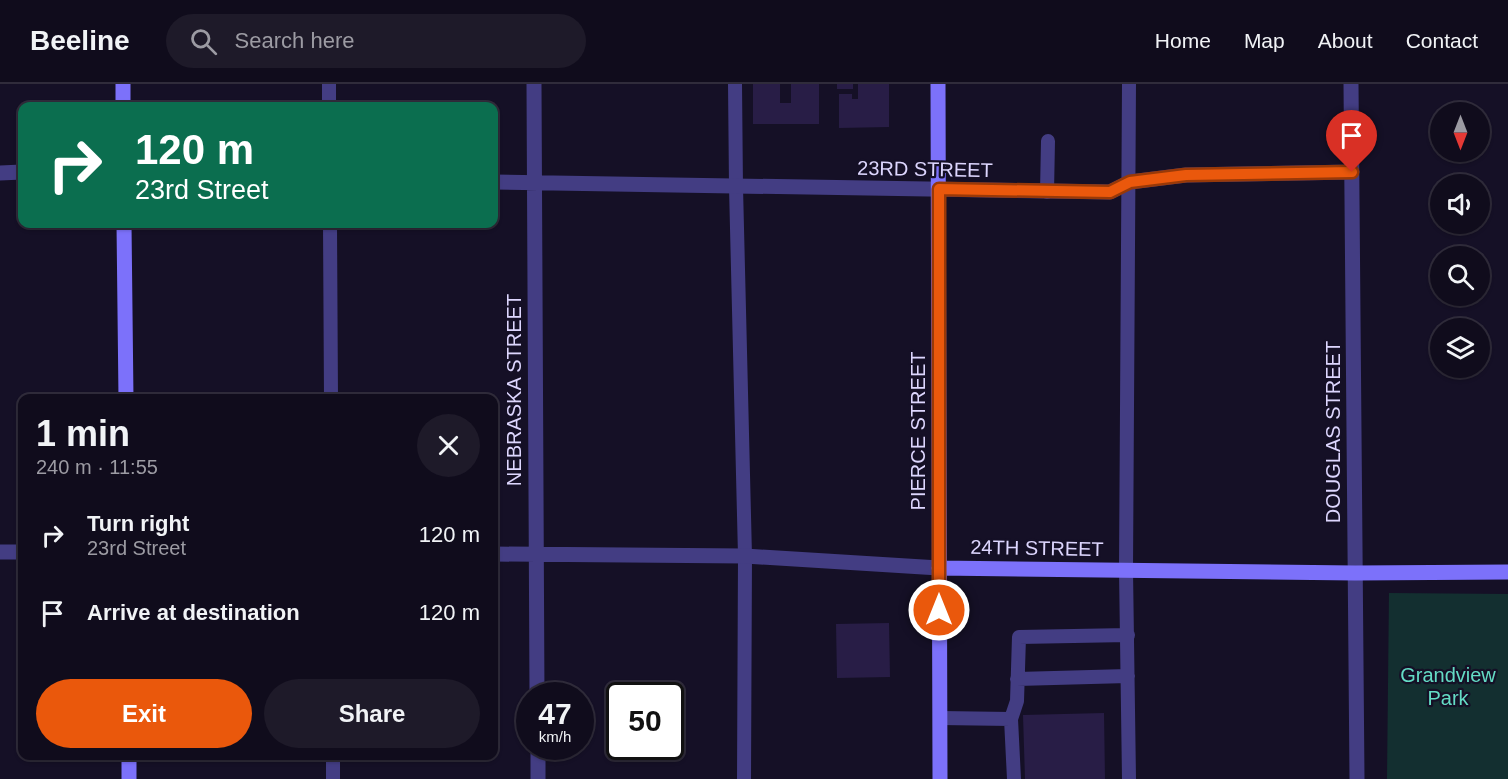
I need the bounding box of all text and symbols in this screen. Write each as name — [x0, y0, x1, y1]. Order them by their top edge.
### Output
search box — [166, 14, 586, 68]
text: Beeline — [30, 25, 130, 56]
icon: search — [187, 25, 220, 58]
text: Search here — [235, 28, 354, 53]
text: Home — [1155, 29, 1211, 52]
text: Map — [1244, 29, 1285, 52]
text: About — [1318, 29, 1373, 52]
text: Contact — [1406, 29, 1478, 52]
north arrow — [1430, 102, 1490, 162]
map controls — [1430, 102, 1490, 378]
pin — [1326, 110, 1377, 172]
icon: arrive — [1335, 119, 1368, 152]
icon: right — [36, 126, 114, 204]
text: 120 m — [135, 126, 254, 173]
street label: 23RD STREET — [857, 157, 993, 181]
button: sound — [1430, 174, 1490, 234]
text: 23rd Street — [135, 175, 269, 205]
button: search — [1430, 246, 1490, 306]
street label: NEBRASKA STREET — [503, 294, 525, 486]
button: layers — [1430, 318, 1490, 378]
street label: DOUGLAS STREET — [1322, 341, 1344, 523]
street label: PIERCE STREET — [907, 352, 929, 510]
text: 1 min — [36, 413, 130, 454]
button: close — [417, 414, 480, 477]
text: 240 m · 11:55 — [36, 456, 158, 478]
text: Turn right — [87, 511, 189, 536]
icon: right — [36, 519, 69, 552]
text: 120 m — [419, 522, 480, 547]
street label: 24TH STREET — [970, 536, 1104, 560]
text: 23rd Street — [87, 537, 186, 559]
position arrow — [907, 578, 971, 642]
icon: arrive — [36, 597, 69, 630]
text: Arrive at destination — [87, 600, 300, 625]
text: 120 m — [419, 600, 480, 625]
park label: Grandview Park — [1400, 664, 1496, 709]
button: Exit — [36, 679, 252, 748]
button: Share — [264, 679, 480, 748]
speed limit sign: 50 — [606, 682, 684, 760]
text: 47 — [538, 697, 572, 730]
text: km/h — [539, 728, 571, 745]

